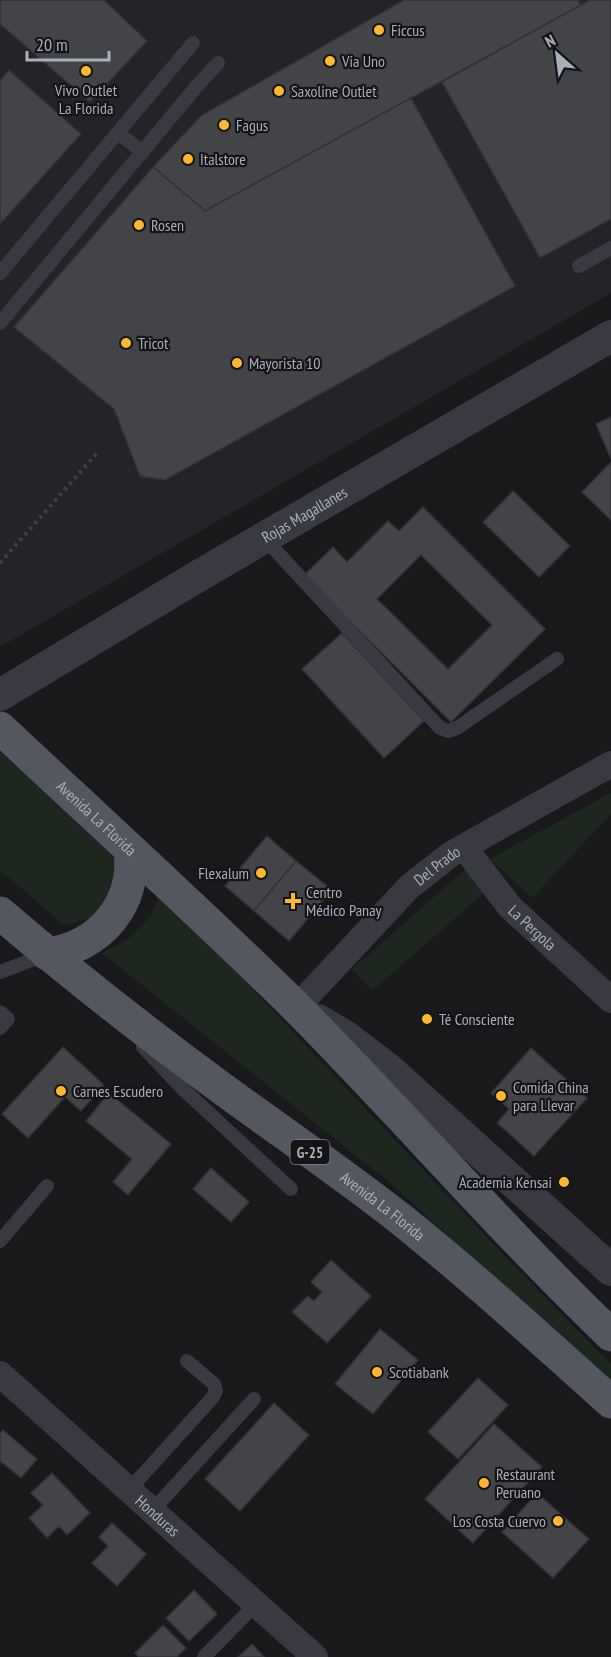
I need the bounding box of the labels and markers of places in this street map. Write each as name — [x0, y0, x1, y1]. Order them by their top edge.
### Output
place label: Ficcus — [391, 20, 425, 40]
marker: Ficcus — [372, 23, 386, 37]
place label: Via Uno — [341, 51, 385, 71]
marker: Via Uno — [323, 54, 337, 68]
marker: Vivo Outlet La Florida — [79, 64, 93, 78]
place label: Vivo Outlet La Florida — [54, 80, 118, 118]
place label: Saxoline Outlet — [291, 81, 377, 101]
marker: Saxoline Outlet — [272, 84, 286, 98]
place label: Fagus — [236, 115, 268, 135]
marker: Fagus — [217, 118, 231, 132]
place label: Italstore — [200, 149, 246, 169]
marker: Italstore — [181, 152, 195, 166]
place label: Rosen — [151, 215, 184, 235]
marker: Rosen — [132, 218, 146, 232]
place label: Tricot — [138, 333, 169, 353]
marker: Tricot — [119, 336, 133, 350]
place label: Mayorista 10 — [249, 353, 320, 373]
marker: Mayorista 10 — [230, 356, 244, 370]
place label: Flexalum — [198, 863, 249, 883]
marker: Flexalum — [254, 866, 268, 880]
place label: Centro Médico Panay — [306, 882, 382, 920]
marker: Centro Médico Panay — [284, 892, 302, 910]
place label: Té Consciente — [439, 1009, 515, 1029]
marker: Té Consciente — [420, 1012, 434, 1026]
place label: Comida China para Llevar — [513, 1077, 589, 1115]
place label: Carnes Escudero — [73, 1081, 163, 1101]
marker: Carnes Escudero — [54, 1084, 68, 1098]
marker: Comida China para Llevar — [494, 1089, 508, 1103]
place label: Academia Kensai — [459, 1172, 552, 1192]
marker: Academia Kensai — [557, 1175, 571, 1189]
place label: Scotiabank — [389, 1362, 450, 1382]
marker: Scotiabank — [370, 1365, 384, 1379]
place label: Restaurant Peruano — [496, 1464, 556, 1502]
marker: Restaurant Peruano — [477, 1476, 491, 1490]
place label: Los Costa Cuervo — [453, 1511, 546, 1531]
marker: Los Costa Cuervo — [551, 1514, 565, 1528]

